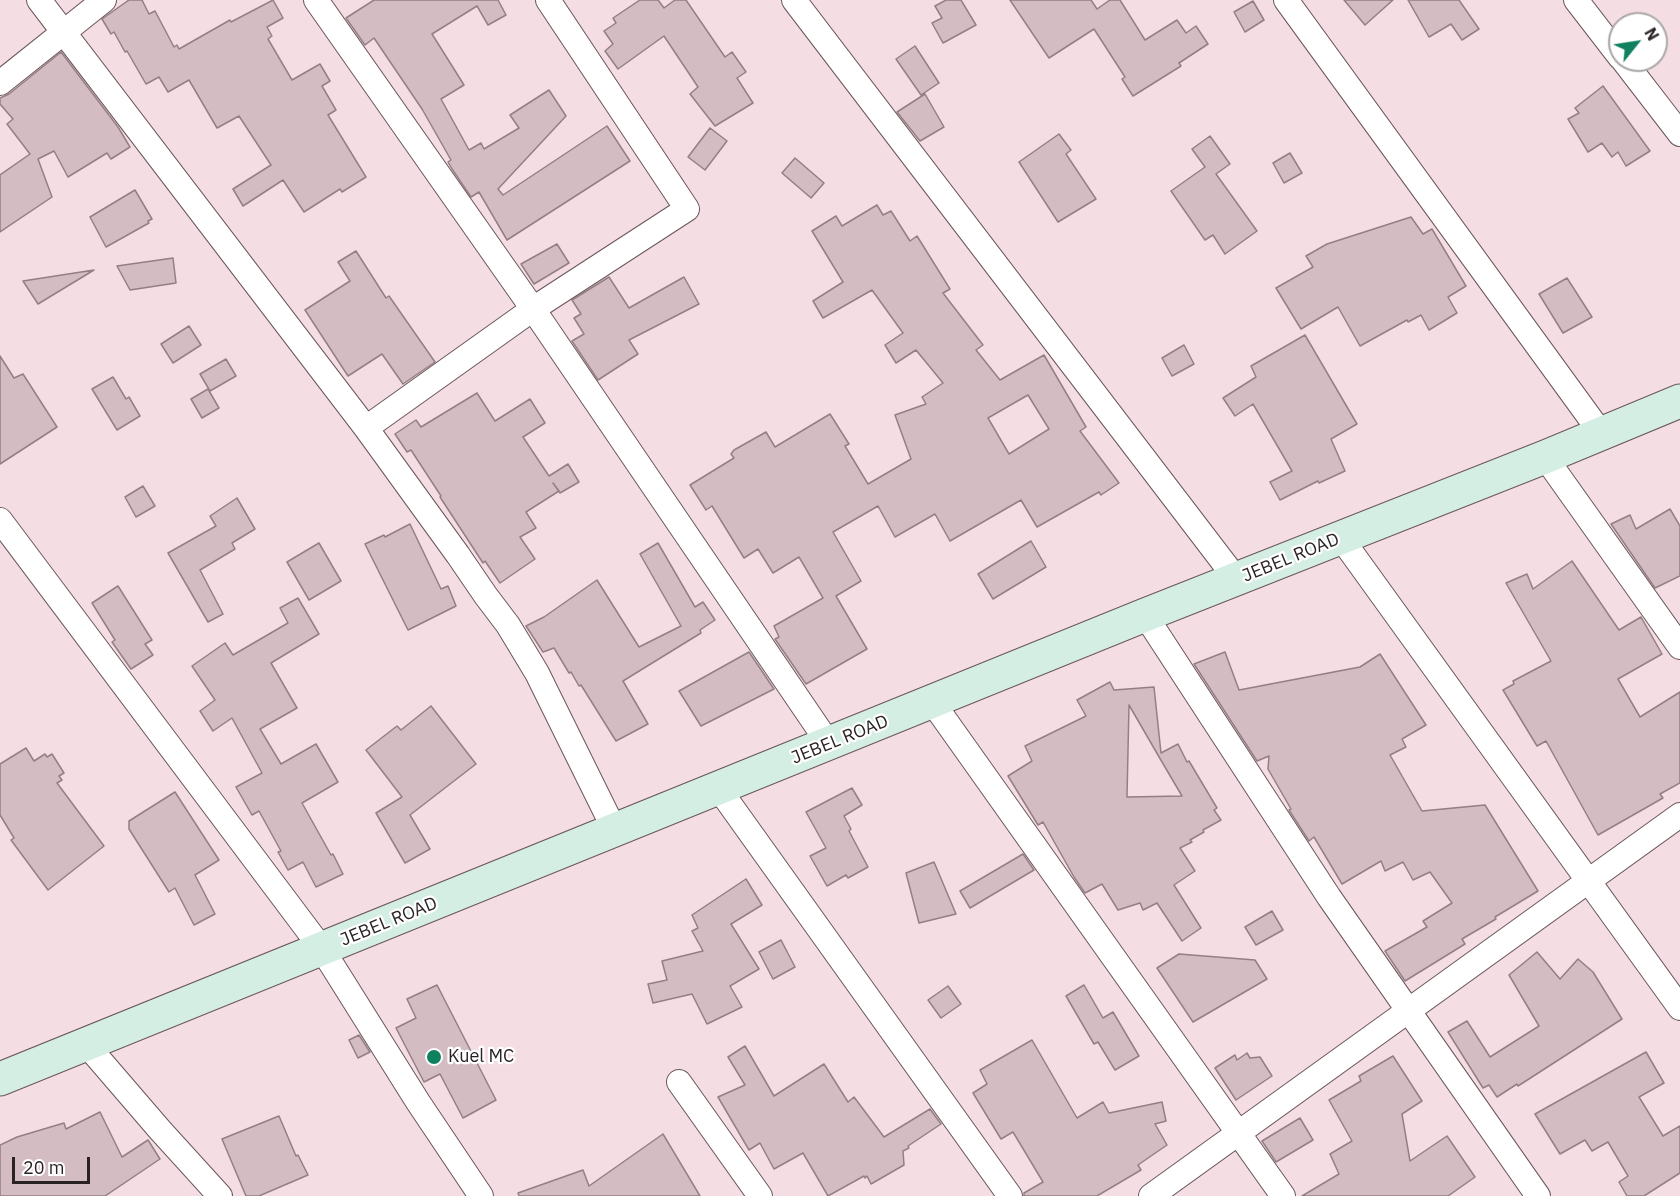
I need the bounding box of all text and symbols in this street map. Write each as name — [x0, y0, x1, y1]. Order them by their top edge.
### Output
north arrow — [1608, 12, 1668, 72]
text: N — [1640, 24, 1663, 44]
street label: JEBEL ROAD — [1239, 529, 1343, 587]
street label: JEBEL ROAD — [788, 711, 892, 769]
street label: JEBEL ROAD — [337, 893, 441, 951]
place label: Kuel MC — [448, 1046, 514, 1068]
marker: Kuel MC — [425, 1048, 443, 1066]
scale bar — [15, 1145, 93, 1183]
text: 20 m — [23, 1156, 65, 1179]

